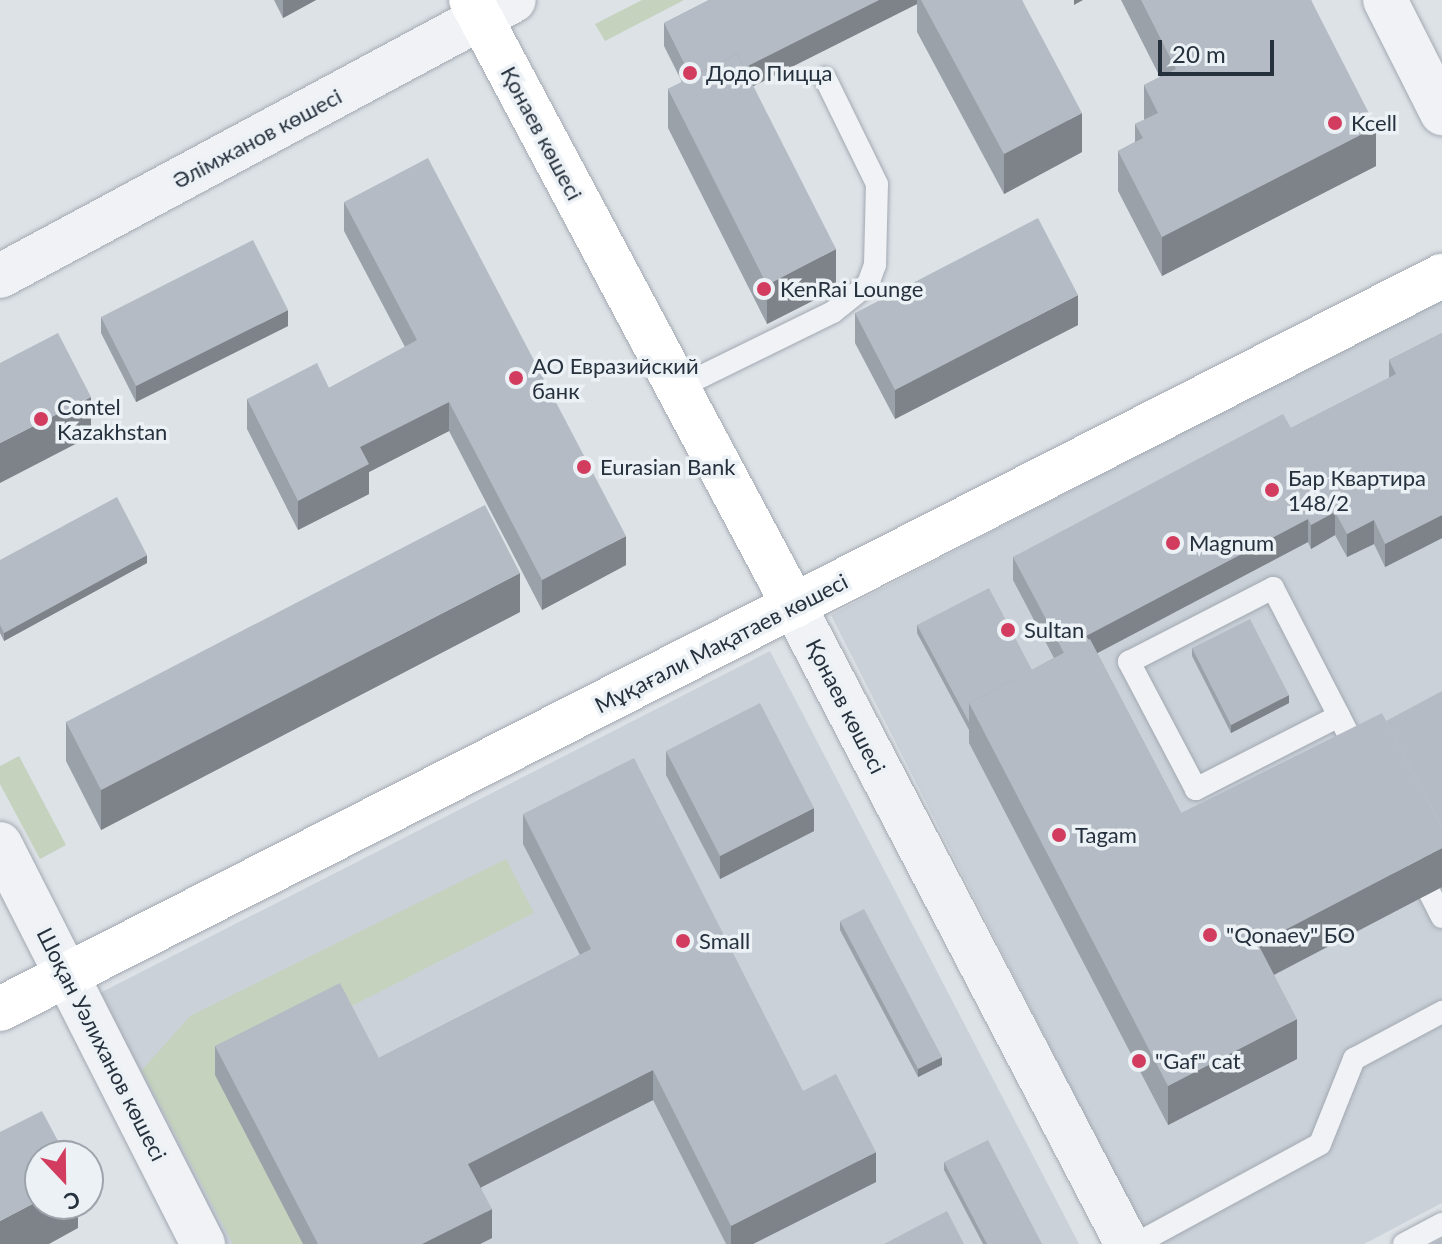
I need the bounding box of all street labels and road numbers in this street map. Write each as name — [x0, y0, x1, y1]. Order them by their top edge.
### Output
street label: Қонаев көшесі — [496, 62, 588, 204]
street label: Әлімжанов көшесі — [168, 82, 346, 194]
street label: Мұқағали Мақатаев көшесі — [590, 568, 852, 718]
street label: Қонаев көшесі — [801, 634, 891, 778]
street label: Шоқан Уәлиханов көшесі — [32, 923, 172, 1165]

